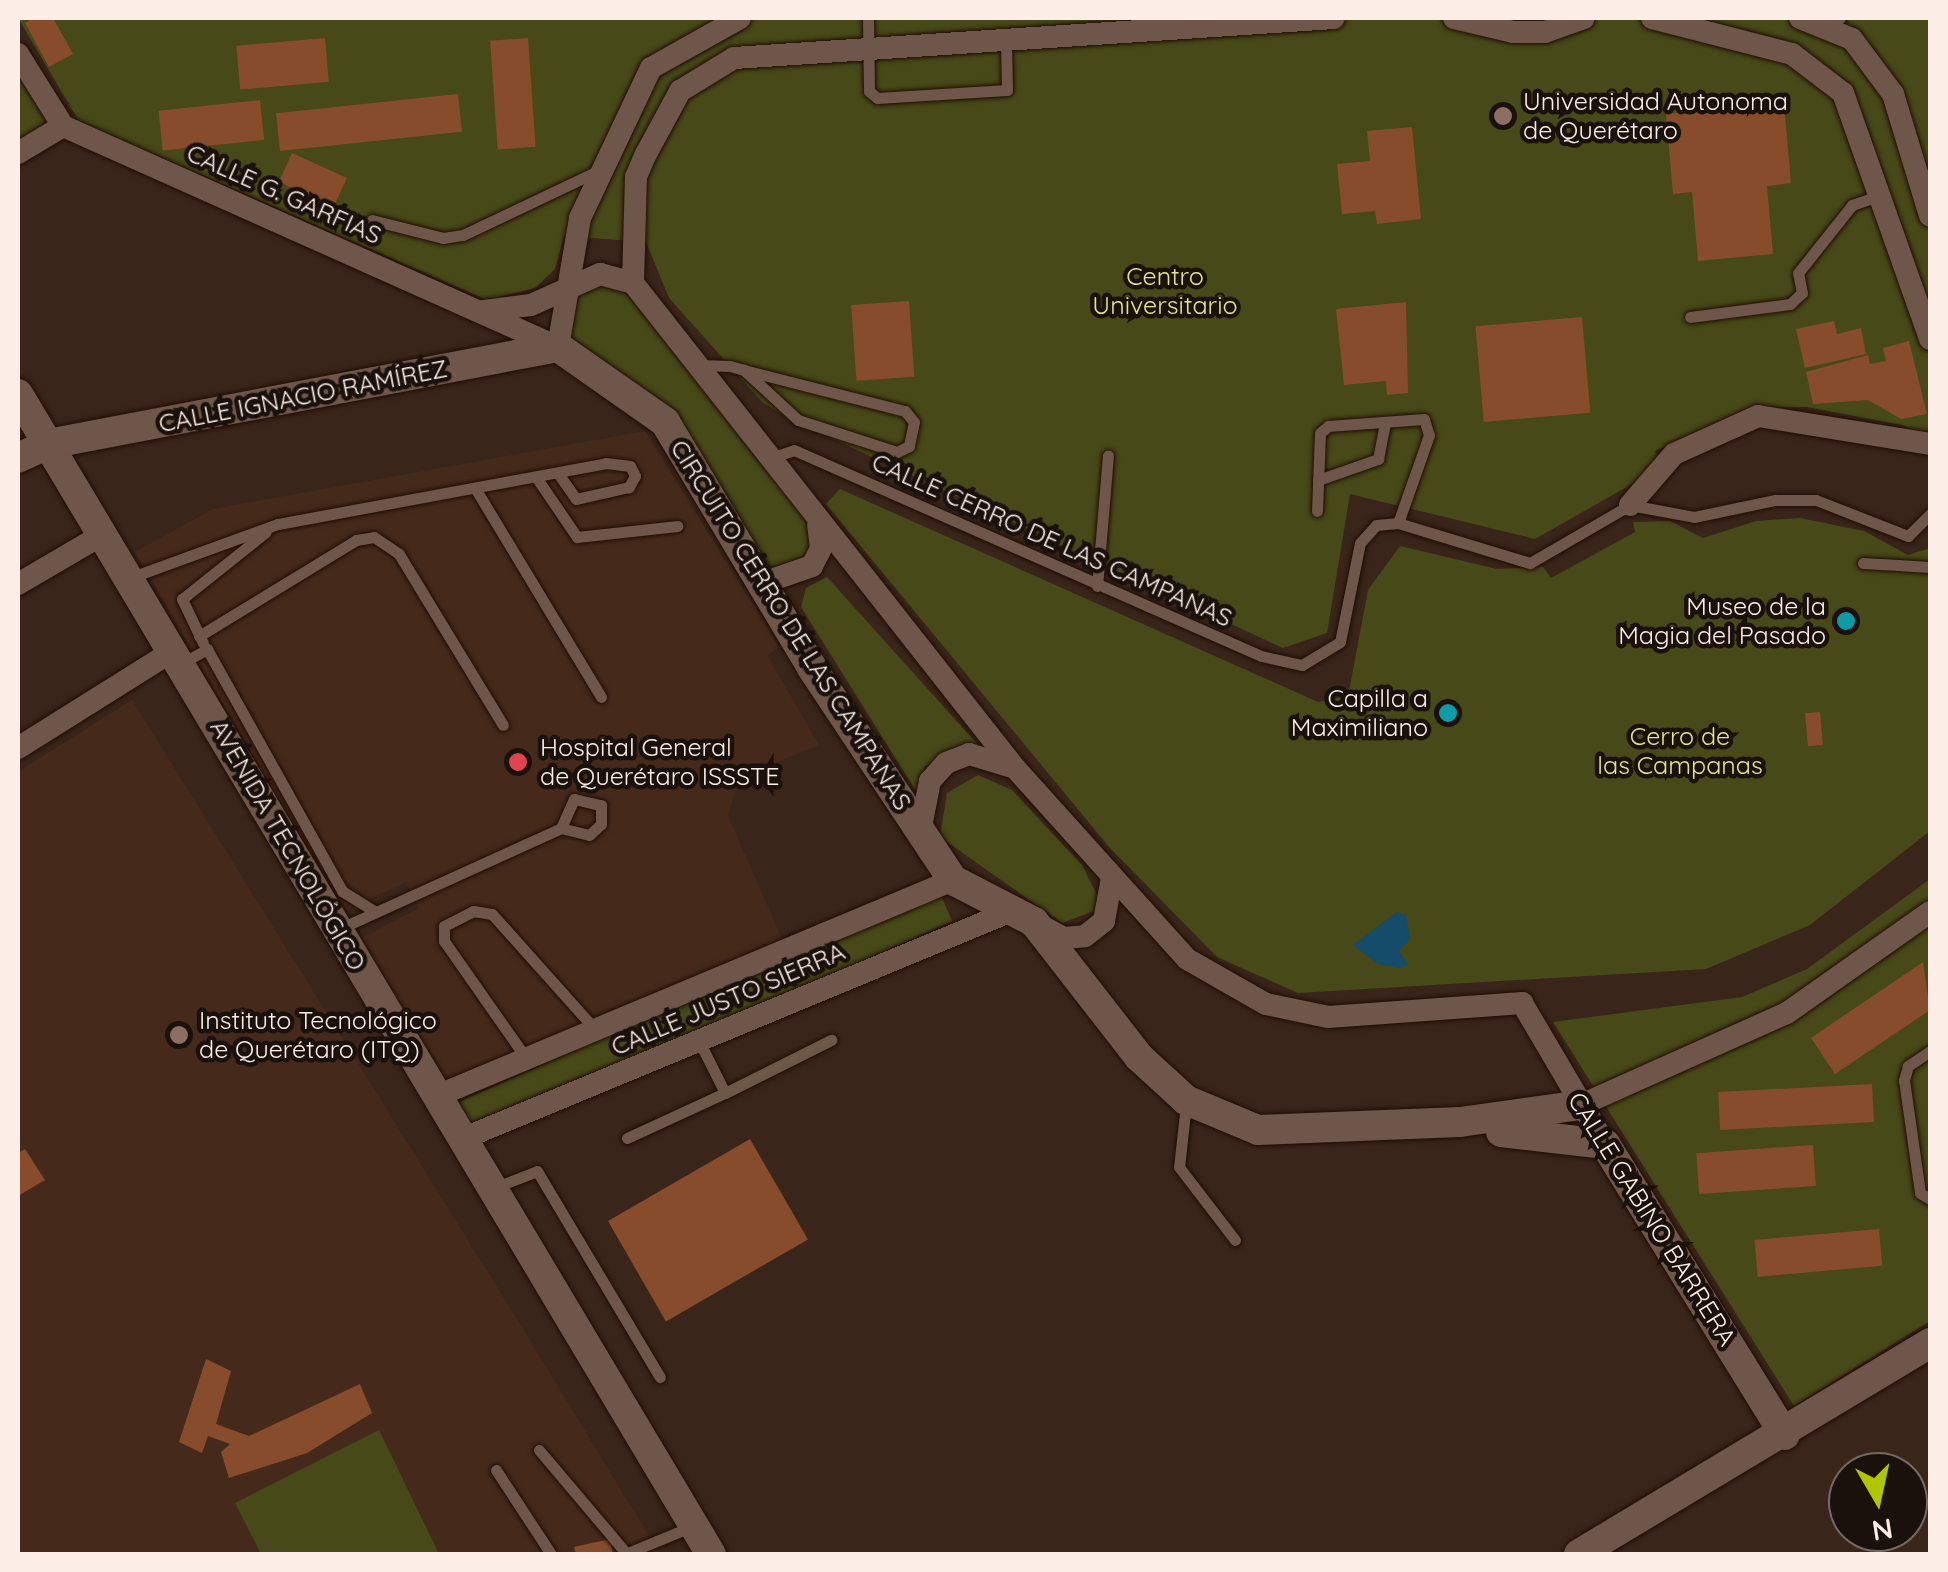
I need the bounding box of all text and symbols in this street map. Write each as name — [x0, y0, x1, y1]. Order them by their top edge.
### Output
place label: Universidad Autonoma de Querétaro — [1523, 87, 1788, 146]
marker: Universidad Autonoma de Querétaro — [1492, 105, 1514, 127]
street label: CALLE G. GARFIAS — [182, 138, 386, 250]
park label: Centro Universitario — [1092, 262, 1238, 321]
street label: CALLE IGNACIO RAMÍREZ — [156, 353, 450, 439]
street label: CIRCUITO CERRO DE LAS CAMPANAS — [664, 434, 918, 816]
street label: CALLE CERRO DE LAS CAMPANAS — [867, 447, 1237, 633]
place label: Museo de la Magia del Pasado — [1618, 592, 1826, 651]
marker: Museo de la Magia del Pasado — [1835, 610, 1857, 632]
place label: Capilla a Maximiliano — [1291, 684, 1428, 743]
marker: Capilla a Maximiliano — [1437, 702, 1459, 724]
street label: AVENIDA TECNOLÓGICO — [204, 714, 372, 976]
park label: Cerro de las Campanas — [1597, 722, 1763, 781]
place label: Hospital General de Querétaro ISSSTE — [540, 733, 779, 792]
marker: Hospital General de Querétaro ISSSTE — [505, 749, 531, 775]
street label: CALLE JUSTO SIERRA — [607, 936, 849, 1062]
place label: Instituto Tecnológico de Querétaro (ITQ) — [199, 1006, 437, 1065]
marker: Instituto Tecnológico de Querétaro (ITQ) — [168, 1024, 190, 1046]
street label: CALLE GABINO BARRERA — [1562, 1087, 1742, 1351]
north arrow — [1828, 1452, 1928, 1552]
text: N — [1870, 1511, 1895, 1549]

